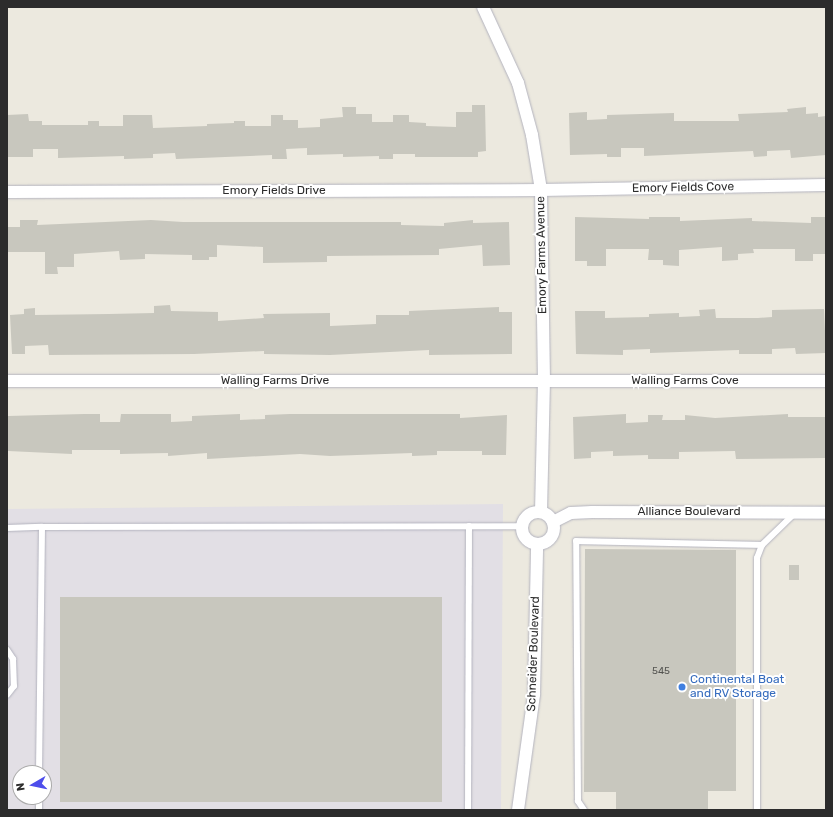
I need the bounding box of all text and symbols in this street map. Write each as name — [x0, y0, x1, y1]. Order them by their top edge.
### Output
street label: Emory Fields Cove — [632, 180, 734, 196]
street label: Emory Fields Drive — [222, 184, 326, 198]
street label: Emory Farms Avenue — [534, 196, 550, 314]
street label: Walling Farms Drive — [221, 374, 329, 388]
street label: Walling Farms Cove — [631, 374, 739, 388]
street label: Alliance Boulevard — [637, 505, 741, 519]
street label: Schneider Boulevard — [525, 596, 543, 712]
house number: 545 — [652, 666, 670, 678]
place label: Continental Boat and RV Storage — [690, 673, 784, 701]
marker: Continental Boat and RV Storage — [677, 682, 687, 692]
north arrow — [12, 765, 52, 805]
text: N — [14, 782, 28, 792]

